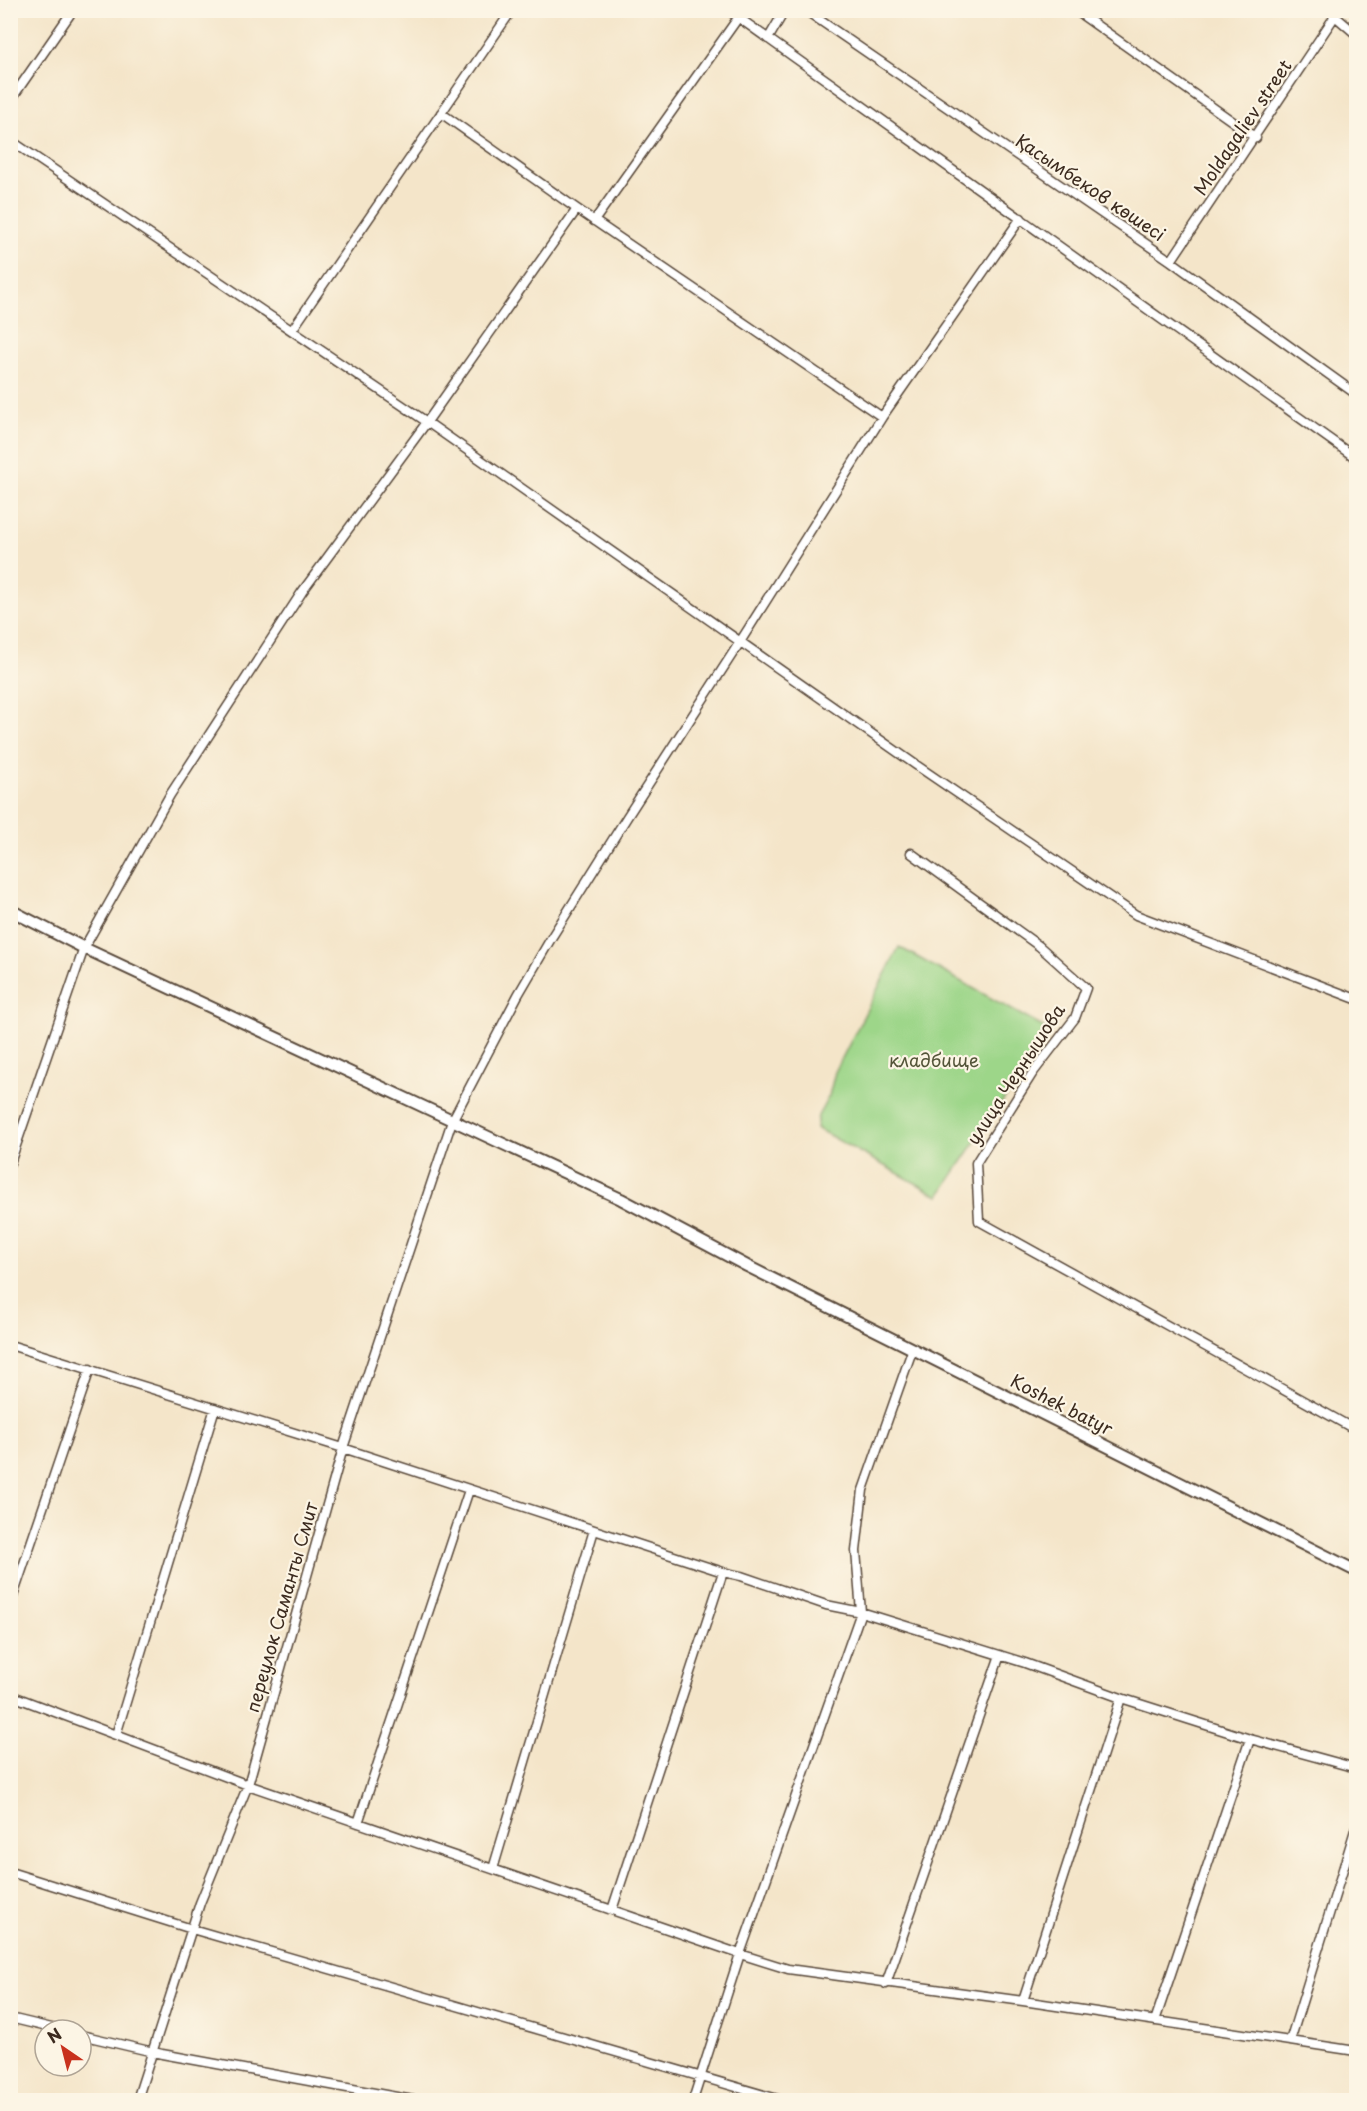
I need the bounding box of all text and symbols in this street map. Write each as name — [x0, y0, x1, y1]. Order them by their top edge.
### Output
street label: Moldagaliev street — [1186, 54, 1298, 200]
street label: Қасымбеков көшесі — [1011, 127, 1171, 247]
street label: улица Чернышова — [959, 997, 1071, 1150]
park label: кладбище — [889, 1046, 979, 1073]
street label: Koshek batyr — [1006, 1367, 1119, 1442]
street label: переулок Саманты Смит — [238, 1498, 324, 1715]
north arrow — [33, 2018, 93, 2078]
text: N — [42, 2021, 66, 2048]

